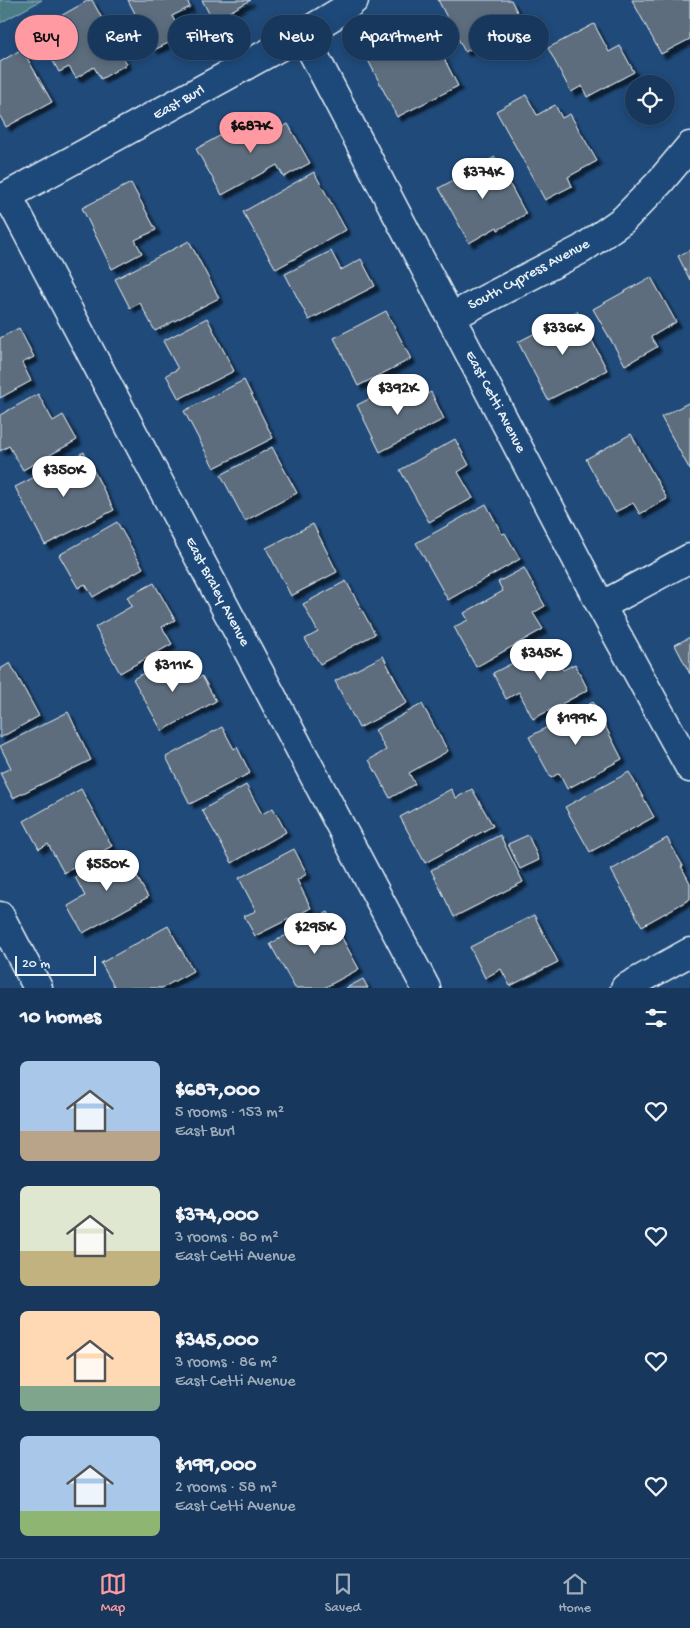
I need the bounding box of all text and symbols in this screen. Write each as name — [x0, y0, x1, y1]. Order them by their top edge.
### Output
chip: Buy — [15, 15, 78, 60]
chip: Rent — [88, 15, 158, 60]
chip: Filters — [168, 15, 251, 60]
chip: New — [261, 15, 332, 60]
chip: Apartment — [342, 15, 459, 60]
chip: House — [469, 15, 549, 60]
map controls — [625, 75, 675, 125]
button: locate — [625, 75, 675, 125]
street label: East Burl — [150, 82, 208, 124]
pin: $687K — [216, 112, 286, 154]
text: $687K — [230, 118, 272, 137]
pin: $374K — [448, 158, 518, 200]
text: $374K — [463, 164, 503, 183]
street label: South Cypress Avenue — [465, 235, 593, 315]
pin: $336K — [528, 314, 598, 356]
text: $336K — [543, 320, 583, 339]
street label: East Cetti Avenue — [461, 348, 530, 456]
pin: $392K — [363, 374, 433, 416]
text: $392K — [378, 380, 418, 399]
pin: $350K — [29, 456, 99, 498]
text: $350K — [43, 462, 85, 481]
street label: East Braley Avenue — [181, 534, 254, 650]
pin: $345K — [506, 638, 576, 681]
text: $345K — [521, 645, 561, 664]
pin: $311K — [138, 650, 208, 693]
text: $311K — [154, 657, 192, 676]
pin: $199K — [541, 704, 611, 746]
text: $199K — [557, 710, 595, 729]
pin: $550K — [72, 850, 142, 892]
text: $550K — [86, 856, 128, 875]
pin: $295K — [280, 912, 350, 955]
text: $295K — [295, 919, 335, 938]
scale bar — [15, 953, 96, 976]
text: 20 m — [22, 956, 50, 973]
icon: filters — [642, 1004, 670, 1032]
text: 10 homes — [20, 1006, 101, 1031]
text: $687,000 — [175, 1079, 260, 1104]
icon: home — [60, 1081, 120, 1141]
icon: heart — [642, 1097, 670, 1125]
text: 5 rooms · 153 m² — [175, 1104, 284, 1123]
text: East Burl — [175, 1123, 235, 1142]
text: $374,000 — [175, 1204, 259, 1229]
icon: home — [60, 1206, 120, 1266]
icon: heart — [642, 1222, 670, 1250]
text: 3 rooms · 80 m² — [175, 1229, 279, 1248]
text: East Cetti Avenue — [175, 1248, 295, 1267]
text: $345,000 — [175, 1329, 259, 1354]
icon: home — [60, 1331, 120, 1391]
icon: heart — [642, 1347, 670, 1375]
text: 3 rooms · 86 m² — [175, 1354, 278, 1373]
text: East Cetti Avenue — [175, 1373, 295, 1392]
text: $199,000 — [175, 1454, 256, 1479]
icon: home — [60, 1456, 120, 1516]
icon: heart — [642, 1472, 670, 1500]
text: 2 rooms · 58 m² — [175, 1479, 277, 1498]
text: East Cetti Avenue — [175, 1498, 295, 1517]
tab: Map — [99, 1570, 127, 1617]
tab: Saved — [325, 1570, 361, 1617]
tab: Home — [559, 1570, 591, 1617]

